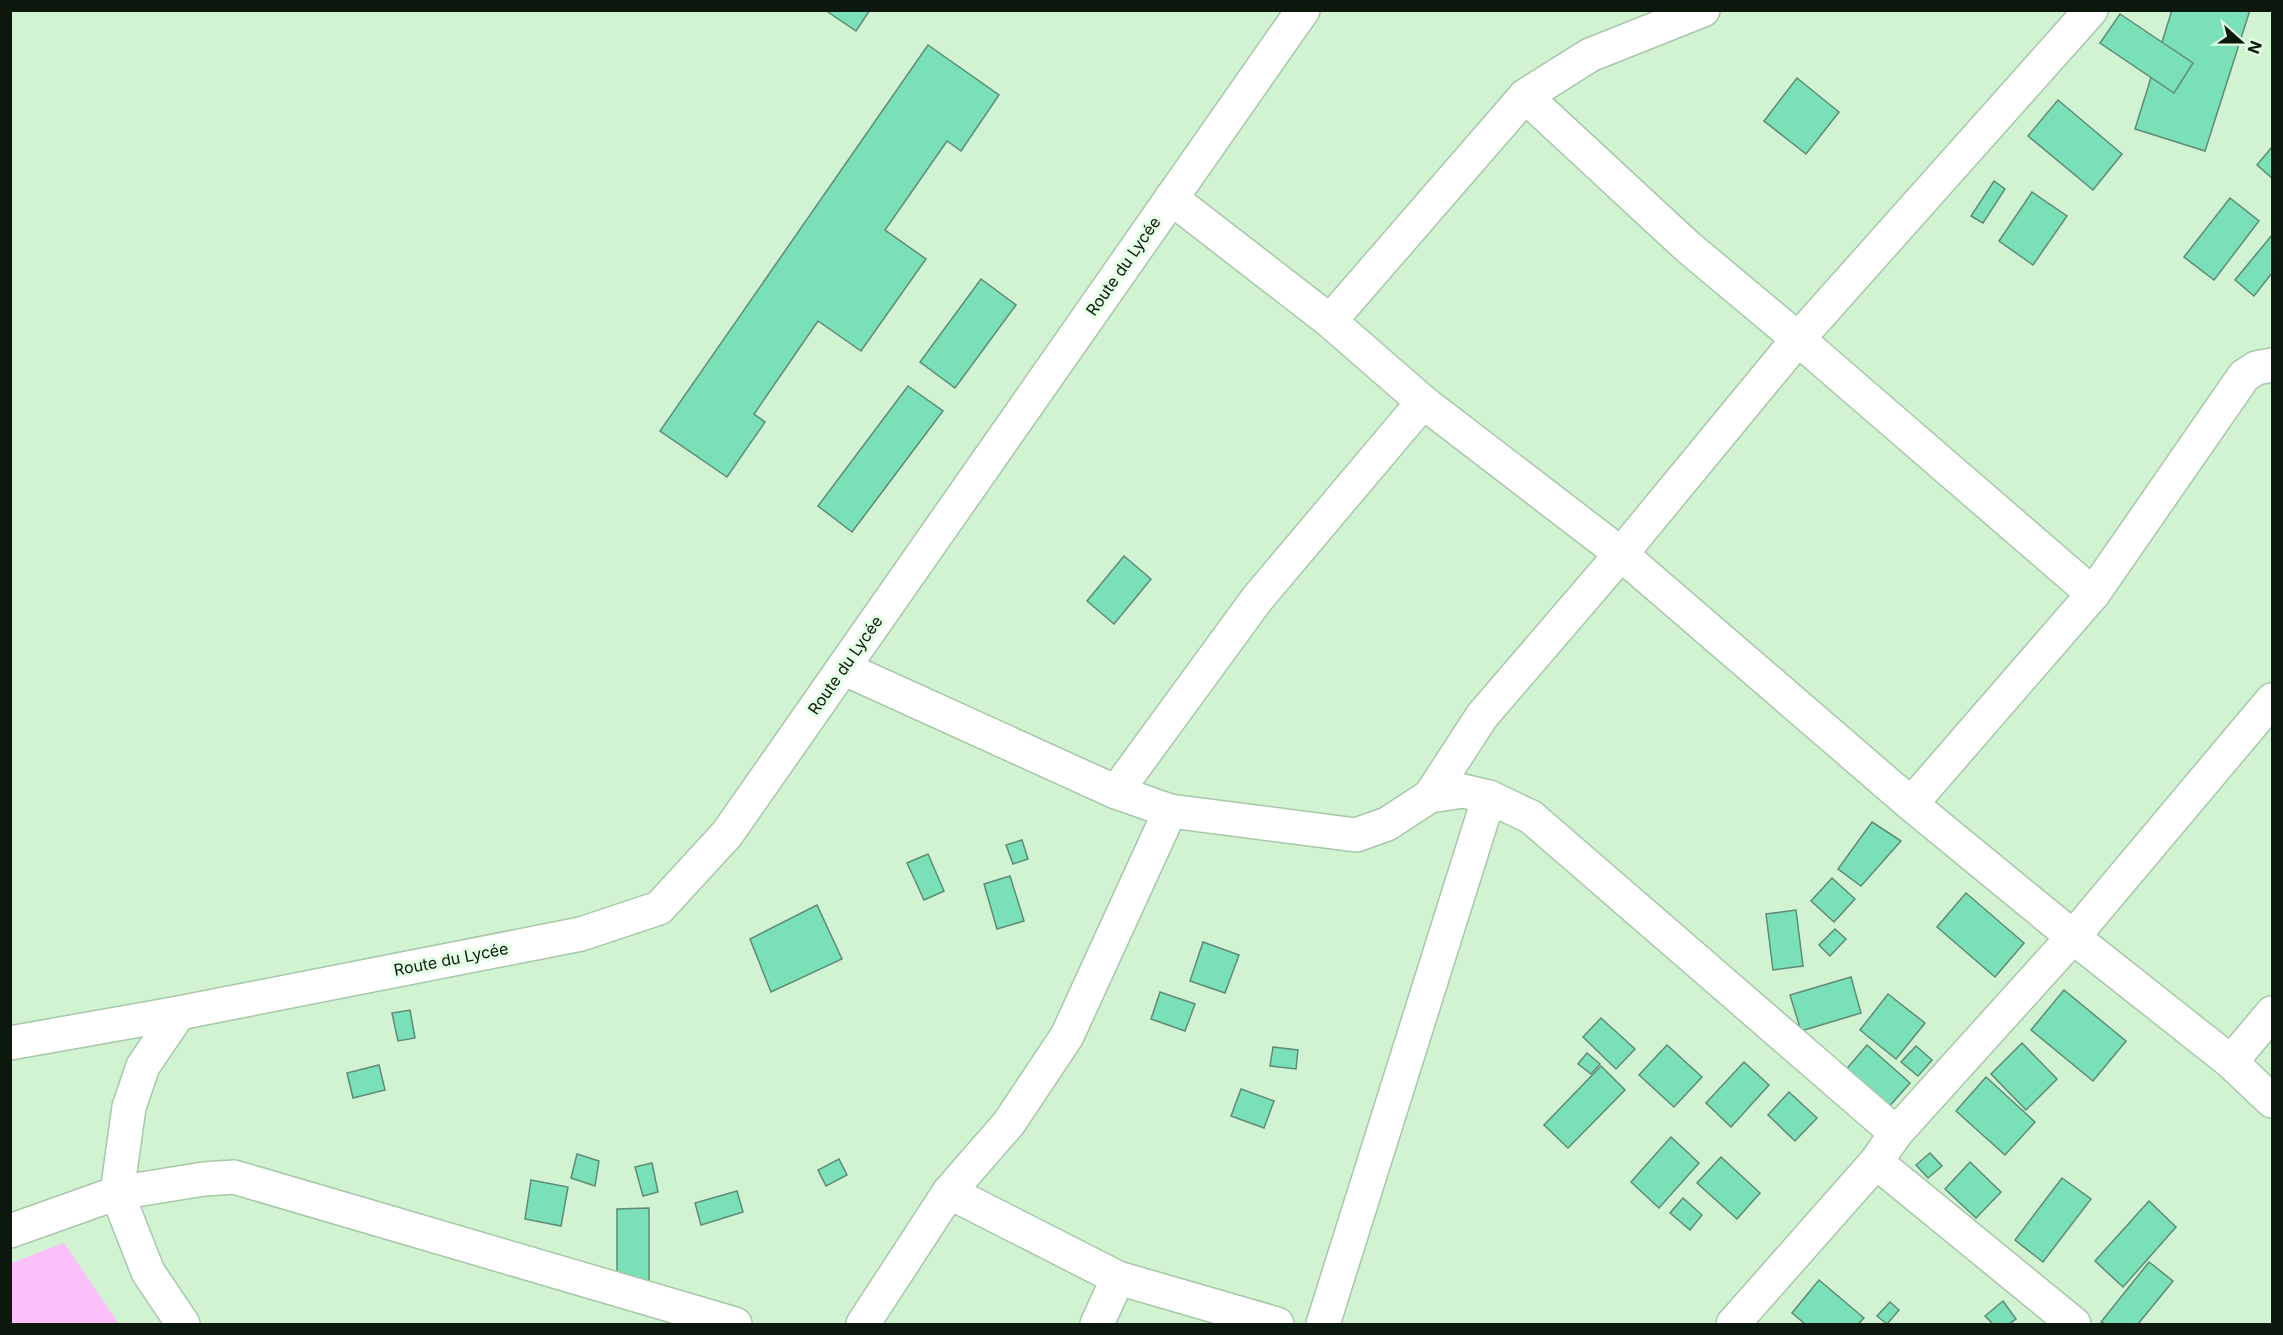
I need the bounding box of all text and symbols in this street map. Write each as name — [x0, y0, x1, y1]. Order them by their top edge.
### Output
north arrow — [2211, 12, 2271, 72]
text: N — [2243, 38, 2267, 57]
street label: Route du Lycée — [1081, 213, 1165, 319]
street label: Route du Lycée — [803, 612, 887, 718]
street label: Route du Lycée — [392, 938, 510, 980]

